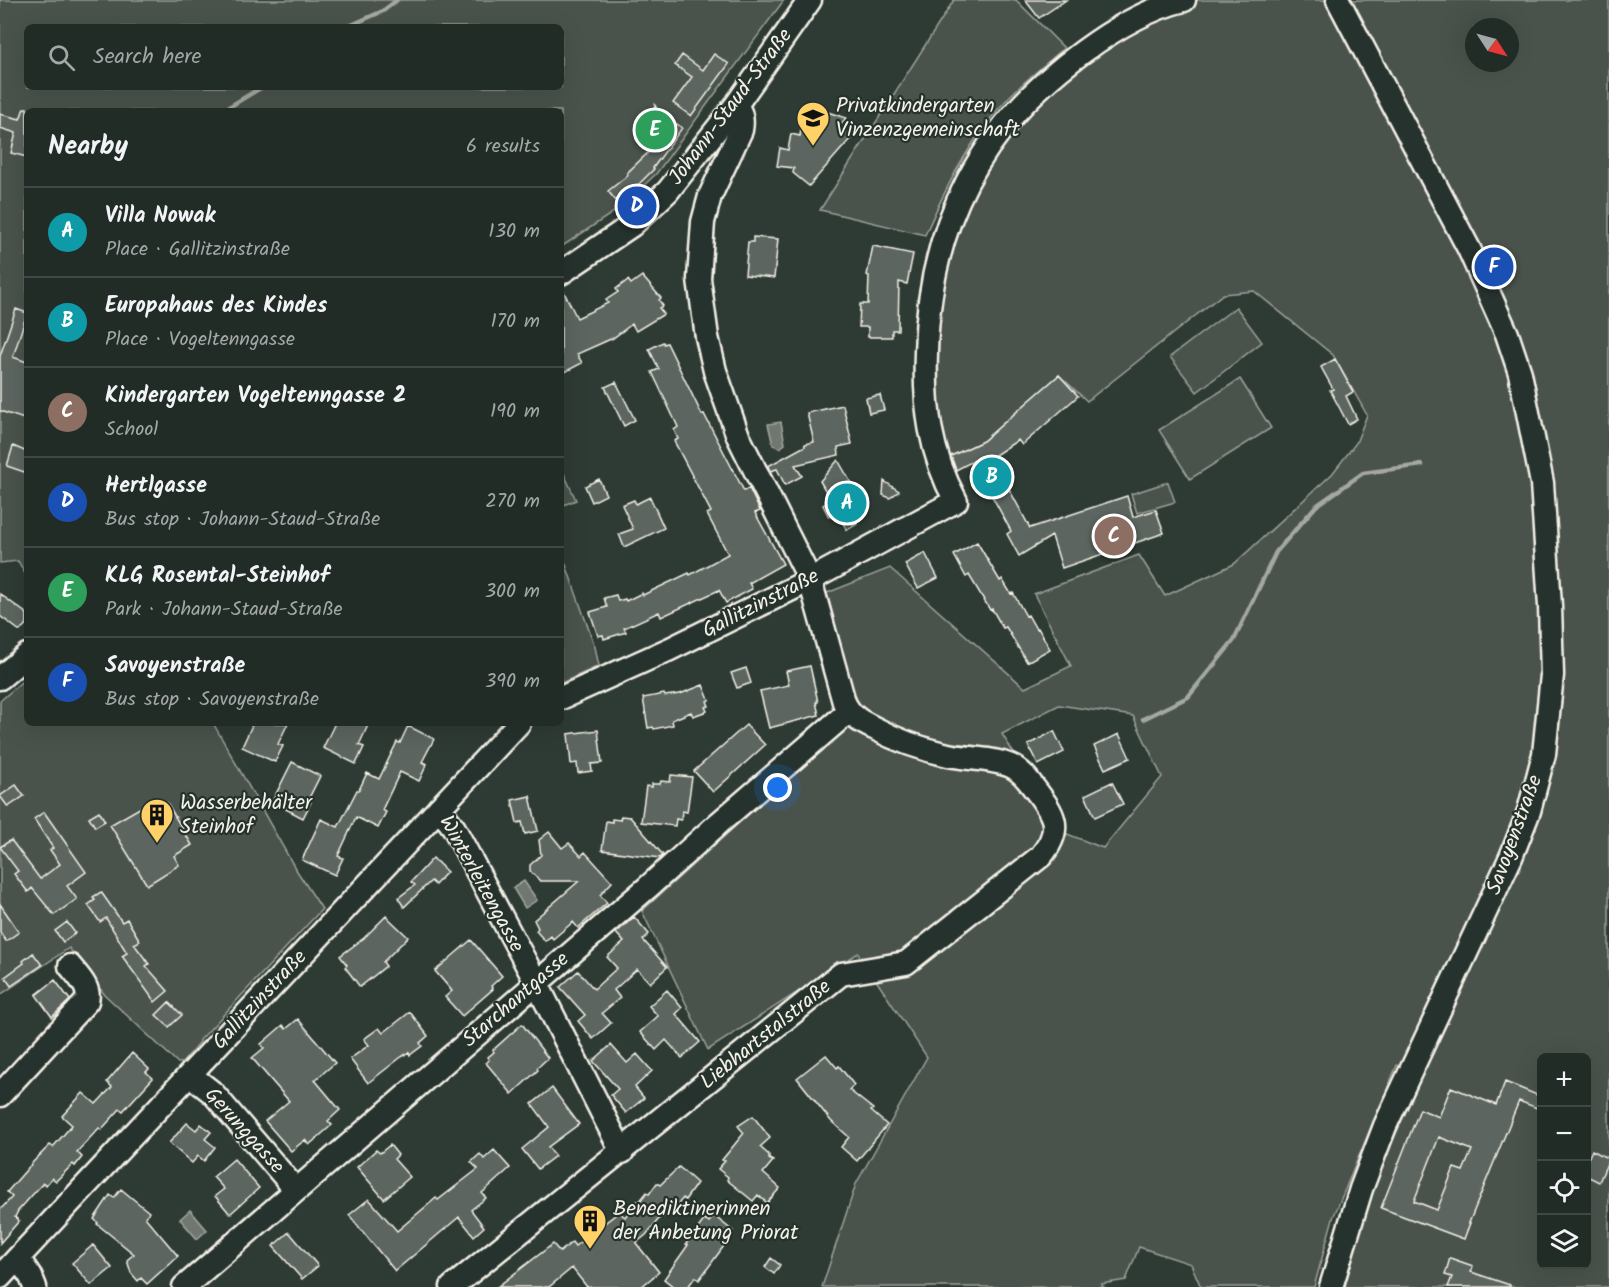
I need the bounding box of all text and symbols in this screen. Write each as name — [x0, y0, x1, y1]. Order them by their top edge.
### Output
north arrow — [1465, 18, 1519, 72]
street label: Johann-Staud-Straße — [661, 21, 802, 193]
search box — [24, 24, 564, 90]
text: Search here — [93, 40, 201, 75]
icon: search — [45, 41, 78, 74]
place label: Privatkindergarten Vinzenzgemeinschaft — [836, 90, 1021, 147]
school or university icon: Privatkindergarten Vinzenzgemeinschaft — [795, 100, 831, 147]
pin: E — [636, 108, 674, 152]
text: Nearby — [48, 126, 128, 168]
text: 6 results — [466, 131, 540, 163]
pin: D — [618, 184, 656, 228]
text: Villa Nowak — [105, 199, 215, 234]
text: A — [61, 216, 74, 248]
text: 130 m — [488, 216, 540, 248]
text: Place · Gallitzinstraße — [105, 234, 290, 266]
pin: F — [1474, 244, 1514, 290]
text: Europahaus des Kindes — [105, 289, 327, 324]
text: B — [61, 306, 74, 338]
text: 170 m — [491, 306, 540, 338]
text: Place · Vogeltenngasse — [105, 324, 295, 356]
text: Kindergarten Vogeltenngasse 2 — [105, 379, 406, 414]
text: C — [61, 396, 74, 428]
text: 190 m — [490, 396, 540, 428]
text: School — [105, 414, 158, 446]
pin: B — [972, 454, 1012, 500]
text: Hertlgasse — [105, 469, 207, 504]
pin: A — [828, 480, 866, 526]
text: D — [61, 486, 74, 518]
text: 270 m — [485, 486, 540, 518]
text: Bus stop · Johann-Staud-Straße — [105, 504, 380, 536]
pin: C — [1094, 514, 1134, 558]
text: KLG Rosental-Steinhof — [105, 559, 330, 594]
street label: Gallitzinstraße — [697, 560, 826, 648]
text: E — [62, 576, 73, 608]
text: 300 m — [485, 576, 540, 608]
text: Park · Johann-Staud-Straße — [105, 594, 343, 626]
text: Savoyenstraße — [105, 649, 245, 684]
text: F — [62, 666, 73, 698]
text: 390 m — [485, 666, 540, 698]
text: Bus stop · Savoyenstraße — [105, 684, 319, 716]
street label: Savoyenstraße — [1478, 770, 1552, 900]
your location — [763, 773, 792, 802]
place label: Wasserbehälter Steinhof — [180, 787, 313, 844]
building icon: Wasserbehälter Steinhof — [139, 797, 175, 844]
street label: Winterleitengasse — [430, 809, 533, 959]
street label: Gallitzinstraße — [205, 942, 316, 1058]
street label: Starchantgasse — [455, 944, 577, 1056]
street label: Liebhartstalstraße — [693, 971, 839, 1098]
map controls — [1537, 1053, 1591, 1269]
button: + — [1537, 1053, 1591, 1107]
street label: Gerunggasse — [196, 1080, 293, 1182]
button: − — [1537, 1107, 1591, 1161]
button: locate — [1537, 1161, 1591, 1215]
place label: Benediktinerinnen der Anbetung Priorat — [613, 1193, 799, 1250]
building icon: Benediktinerinnen der Anbetung Priorat — [572, 1203, 608, 1250]
button: layers — [1537, 1215, 1591, 1269]

